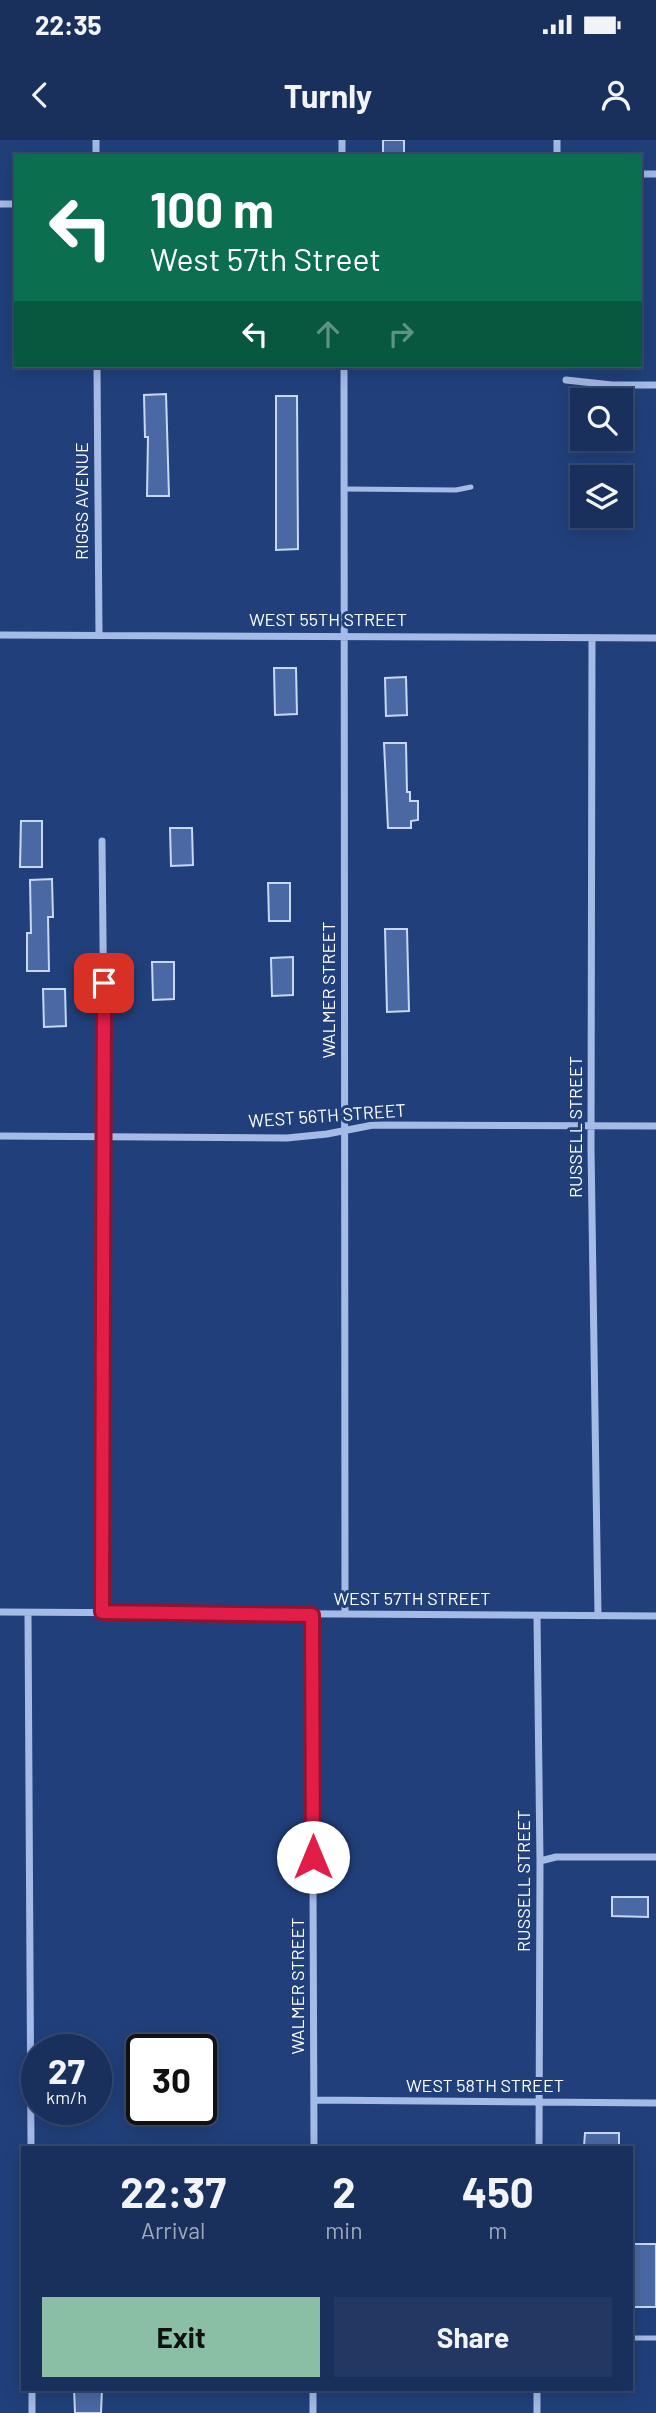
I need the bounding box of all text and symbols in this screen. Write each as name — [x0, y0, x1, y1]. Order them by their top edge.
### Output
text: 22:35 — [35, 9, 102, 40]
icon: back — [21, 76, 59, 114]
text: Turnly — [284, 76, 372, 114]
icon: person — [597, 76, 635, 114]
text: 100 m — [150, 179, 274, 238]
icon: left — [35, 182, 126, 273]
text: West 57th Street — [150, 239, 381, 277]
icon: left — [236, 315, 274, 353]
icon: ahead — [309, 315, 347, 353]
icon: right — [382, 315, 420, 353]
map controls — [570, 388, 633, 528]
button: search — [570, 388, 633, 451]
street label: RIGGS AVENUE — [70, 442, 92, 560]
button: layers — [570, 465, 633, 528]
street label: WEST 55TH STREET — [249, 608, 407, 630]
street label: WALMER STREET — [317, 921, 339, 1059]
pin — [74, 953, 134, 1013]
icon: arrive — [85, 964, 123, 1002]
street label: RUSSELL STREET — [564, 1056, 586, 1198]
street label: WEST 56TH STREET — [247, 1099, 406, 1131]
street label: WEST 57TH STREET — [333, 1587, 491, 1609]
street label: RUSSELL STREET — [512, 1810, 534, 1952]
position arrow — [276, 1820, 350, 1894]
street label: WALMER STREET — [286, 1917, 308, 2055]
speed limit sign: 30 — [126, 2034, 217, 2125]
text: 27 — [48, 2049, 85, 2091]
street label: WEST 58TH STREET — [406, 2074, 564, 2096]
text: km/h — [46, 2086, 87, 2108]
text: 22:37 — [120, 2166, 226, 2216]
text: 2 — [332, 2166, 356, 2216]
text: 450 — [462, 2166, 534, 2216]
text: Arrival — [141, 2216, 205, 2244]
text: min — [325, 2216, 363, 2244]
text: m — [488, 2216, 507, 2244]
button: Exit — [42, 2297, 320, 2377]
button: Share — [334, 2297, 612, 2377]

